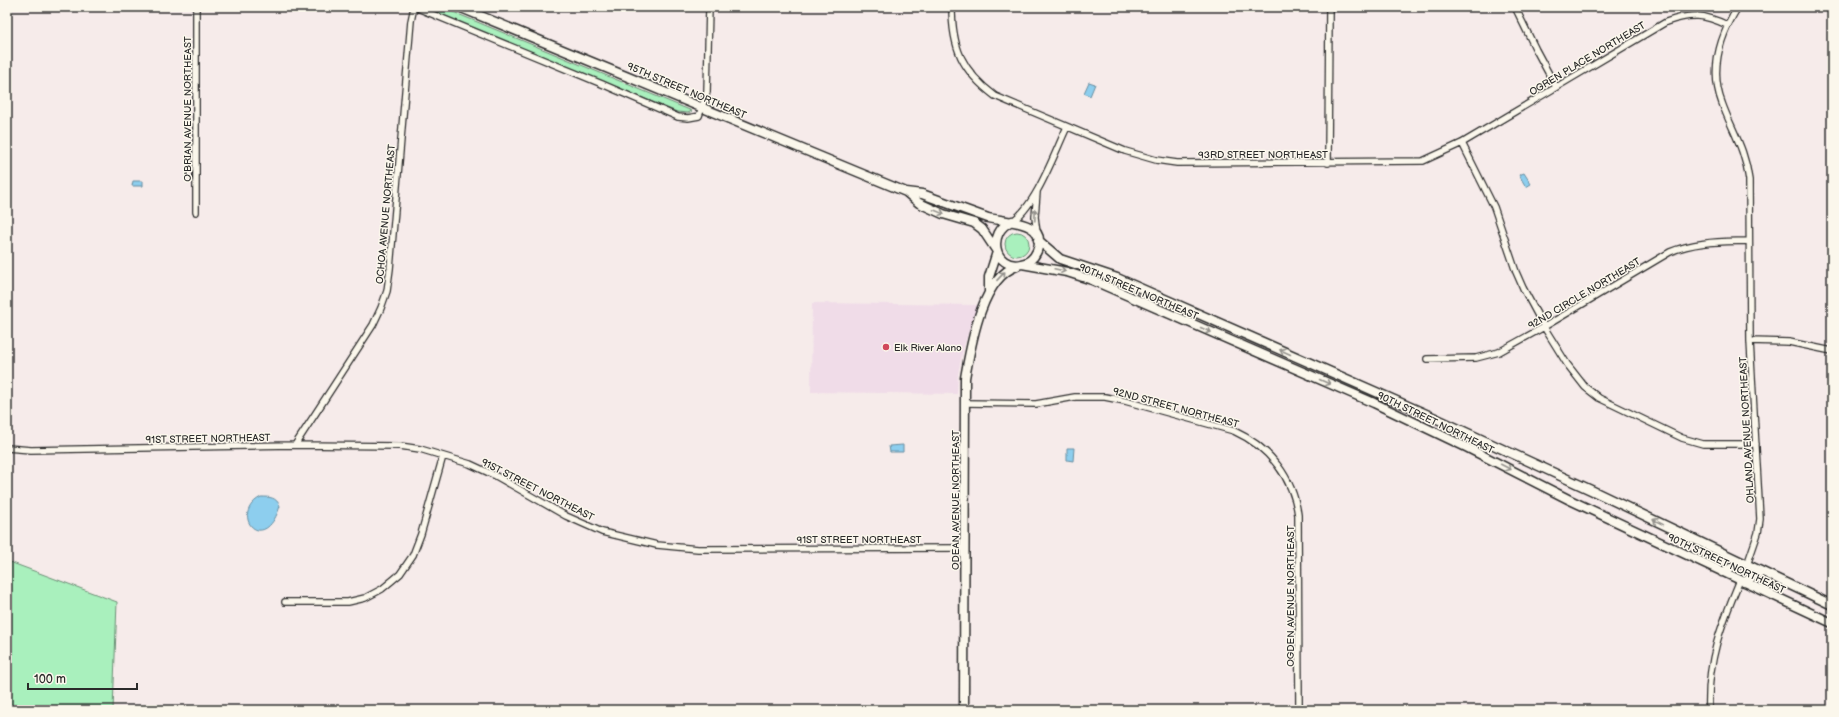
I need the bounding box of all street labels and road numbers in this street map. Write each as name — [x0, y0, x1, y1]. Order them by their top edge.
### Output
street label: OGREN PLACE NORTHEAST — [1527, 19, 1648, 98]
street label: O'BRIAN AVENUE NORTHEAST — [182, 36, 194, 182]
street label: 95TH STREET NORTHEAST — [625, 60, 748, 122]
street label: OCHOA AVENUE NORTHEAST — [374, 144, 398, 285]
street label: 93RD STREET NORTHEAST — [1198, 149, 1328, 161]
street label: 92ND CIRCLE NORTHEAST — [1526, 256, 1643, 332]
street label: 90TH STREET NORTHEAST — [1077, 261, 1200, 323]
street label: OHLAND AVENUE NORTHEAST — [1737, 356, 1757, 503]
street label: 92ND STREET NORTHEAST — [1111, 385, 1240, 431]
street label: 90TH STREET NORTHEAST — [1375, 389, 1496, 456]
street label: ODEAN AVENUE NORTHEAST — [950, 430, 962, 570]
street label: 91ST STREET NORTHEAST — [145, 432, 271, 446]
street label: 91ST STREET NORTHEAST — [479, 456, 596, 524]
street label: OGDEN AVENUE NORTHEAST — [1285, 525, 1297, 667]
street label: 90TH STREET NORTHEAST — [1666, 531, 1787, 597]
street label: 91ST STREET NORTHEAST — [796, 534, 922, 546]

